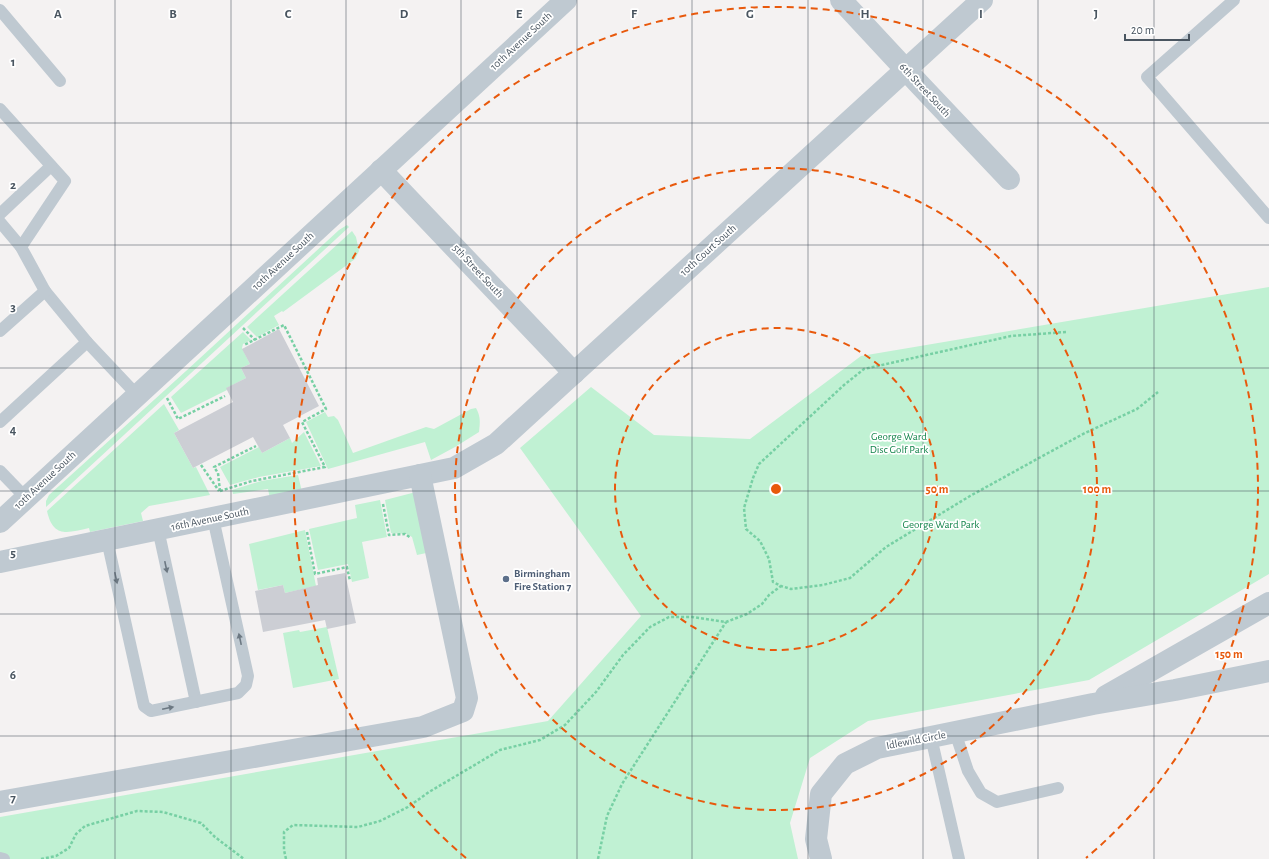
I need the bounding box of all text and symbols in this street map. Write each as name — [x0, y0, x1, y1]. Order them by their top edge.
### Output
text: A — [54, 8, 62, 21]
text: B — [169, 8, 177, 21]
text: C — [285, 8, 292, 21]
text: D — [400, 8, 409, 21]
text: E — [516, 8, 523, 21]
text: F — [631, 8, 638, 21]
text: G — [746, 8, 754, 21]
text: H — [860, 8, 870, 21]
text: I — [979, 8, 983, 21]
text: J — [1094, 8, 1098, 21]
street label: 10th Avenue South — [488, 10, 554, 72]
scale bar — [1125, 16, 1189, 42]
text: 20 m — [1131, 24, 1154, 36]
text: 1 — [11, 56, 15, 69]
street label: 6th Street South — [897, 61, 953, 119]
text: 2 — [10, 179, 16, 192]
street label: 10th Court South — [678, 222, 738, 278]
street label: 10th Avenue South — [250, 230, 316, 292]
street label: 5th Street South — [451, 242, 505, 300]
text: 3 — [10, 301, 16, 314]
text: 4 — [10, 424, 17, 437]
park label: George Ward Disc Golf Park — [870, 431, 928, 455]
street label: 10th Avenue South — [12, 449, 78, 511]
centre of rings — [769, 482, 783, 496]
text: 50 m — [926, 483, 949, 495]
text: 100 m — [1083, 483, 1111, 495]
street label: 16th Avenue South — [170, 505, 250, 533]
park label: George Ward Park — [903, 519, 979, 530]
text: 5 — [10, 547, 16, 560]
one-way arrow — [164, 561, 170, 573]
place label: Birmingham Fire Station 7 — [514, 568, 571, 592]
one-way arrow — [113, 572, 119, 584]
marker: Birmingham Fire Station 7 — [501, 574, 511, 584]
one-way arrow — [236, 633, 242, 645]
text: 150 m — [1215, 648, 1243, 660]
text: 6 — [10, 669, 16, 682]
one-way arrow — [162, 704, 175, 710]
street label: Idlewild Circle — [885, 729, 947, 751]
text: 7 — [10, 792, 16, 805]

